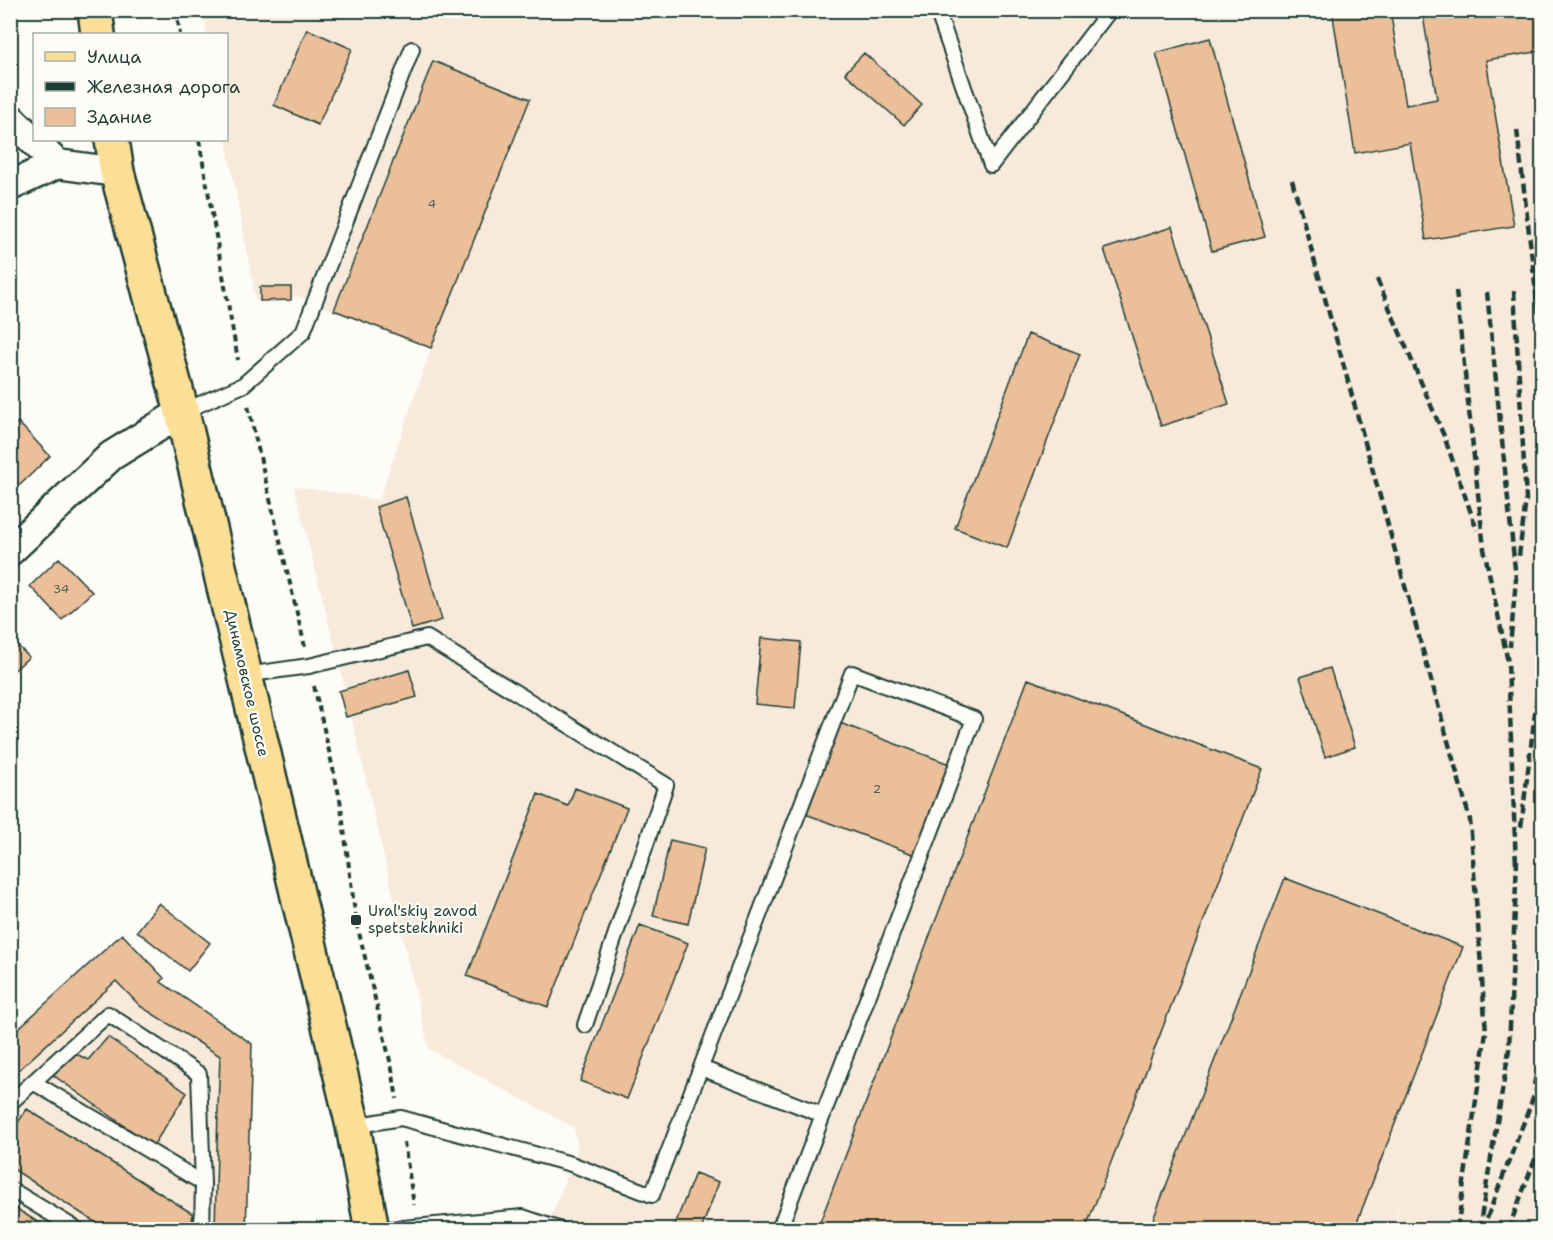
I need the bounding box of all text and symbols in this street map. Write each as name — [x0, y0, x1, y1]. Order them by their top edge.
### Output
legend — [33, 33, 228, 141]
text: Улица — [87, 45, 141, 69]
text: Железная дорога — [87, 75, 240, 99]
text: Здание — [87, 105, 152, 129]
house number: 4 — [428, 196, 436, 212]
house number: 34 — [53, 581, 69, 597]
street label: Динамовское шоссе — [220, 607, 274, 759]
house number: 2 — [873, 781, 881, 797]
place label: Ural'skiy zavod spetstekhniki — [368, 901, 478, 938]
marker: Ural'skiy zavod spetstekhniki — [349, 913, 363, 927]

